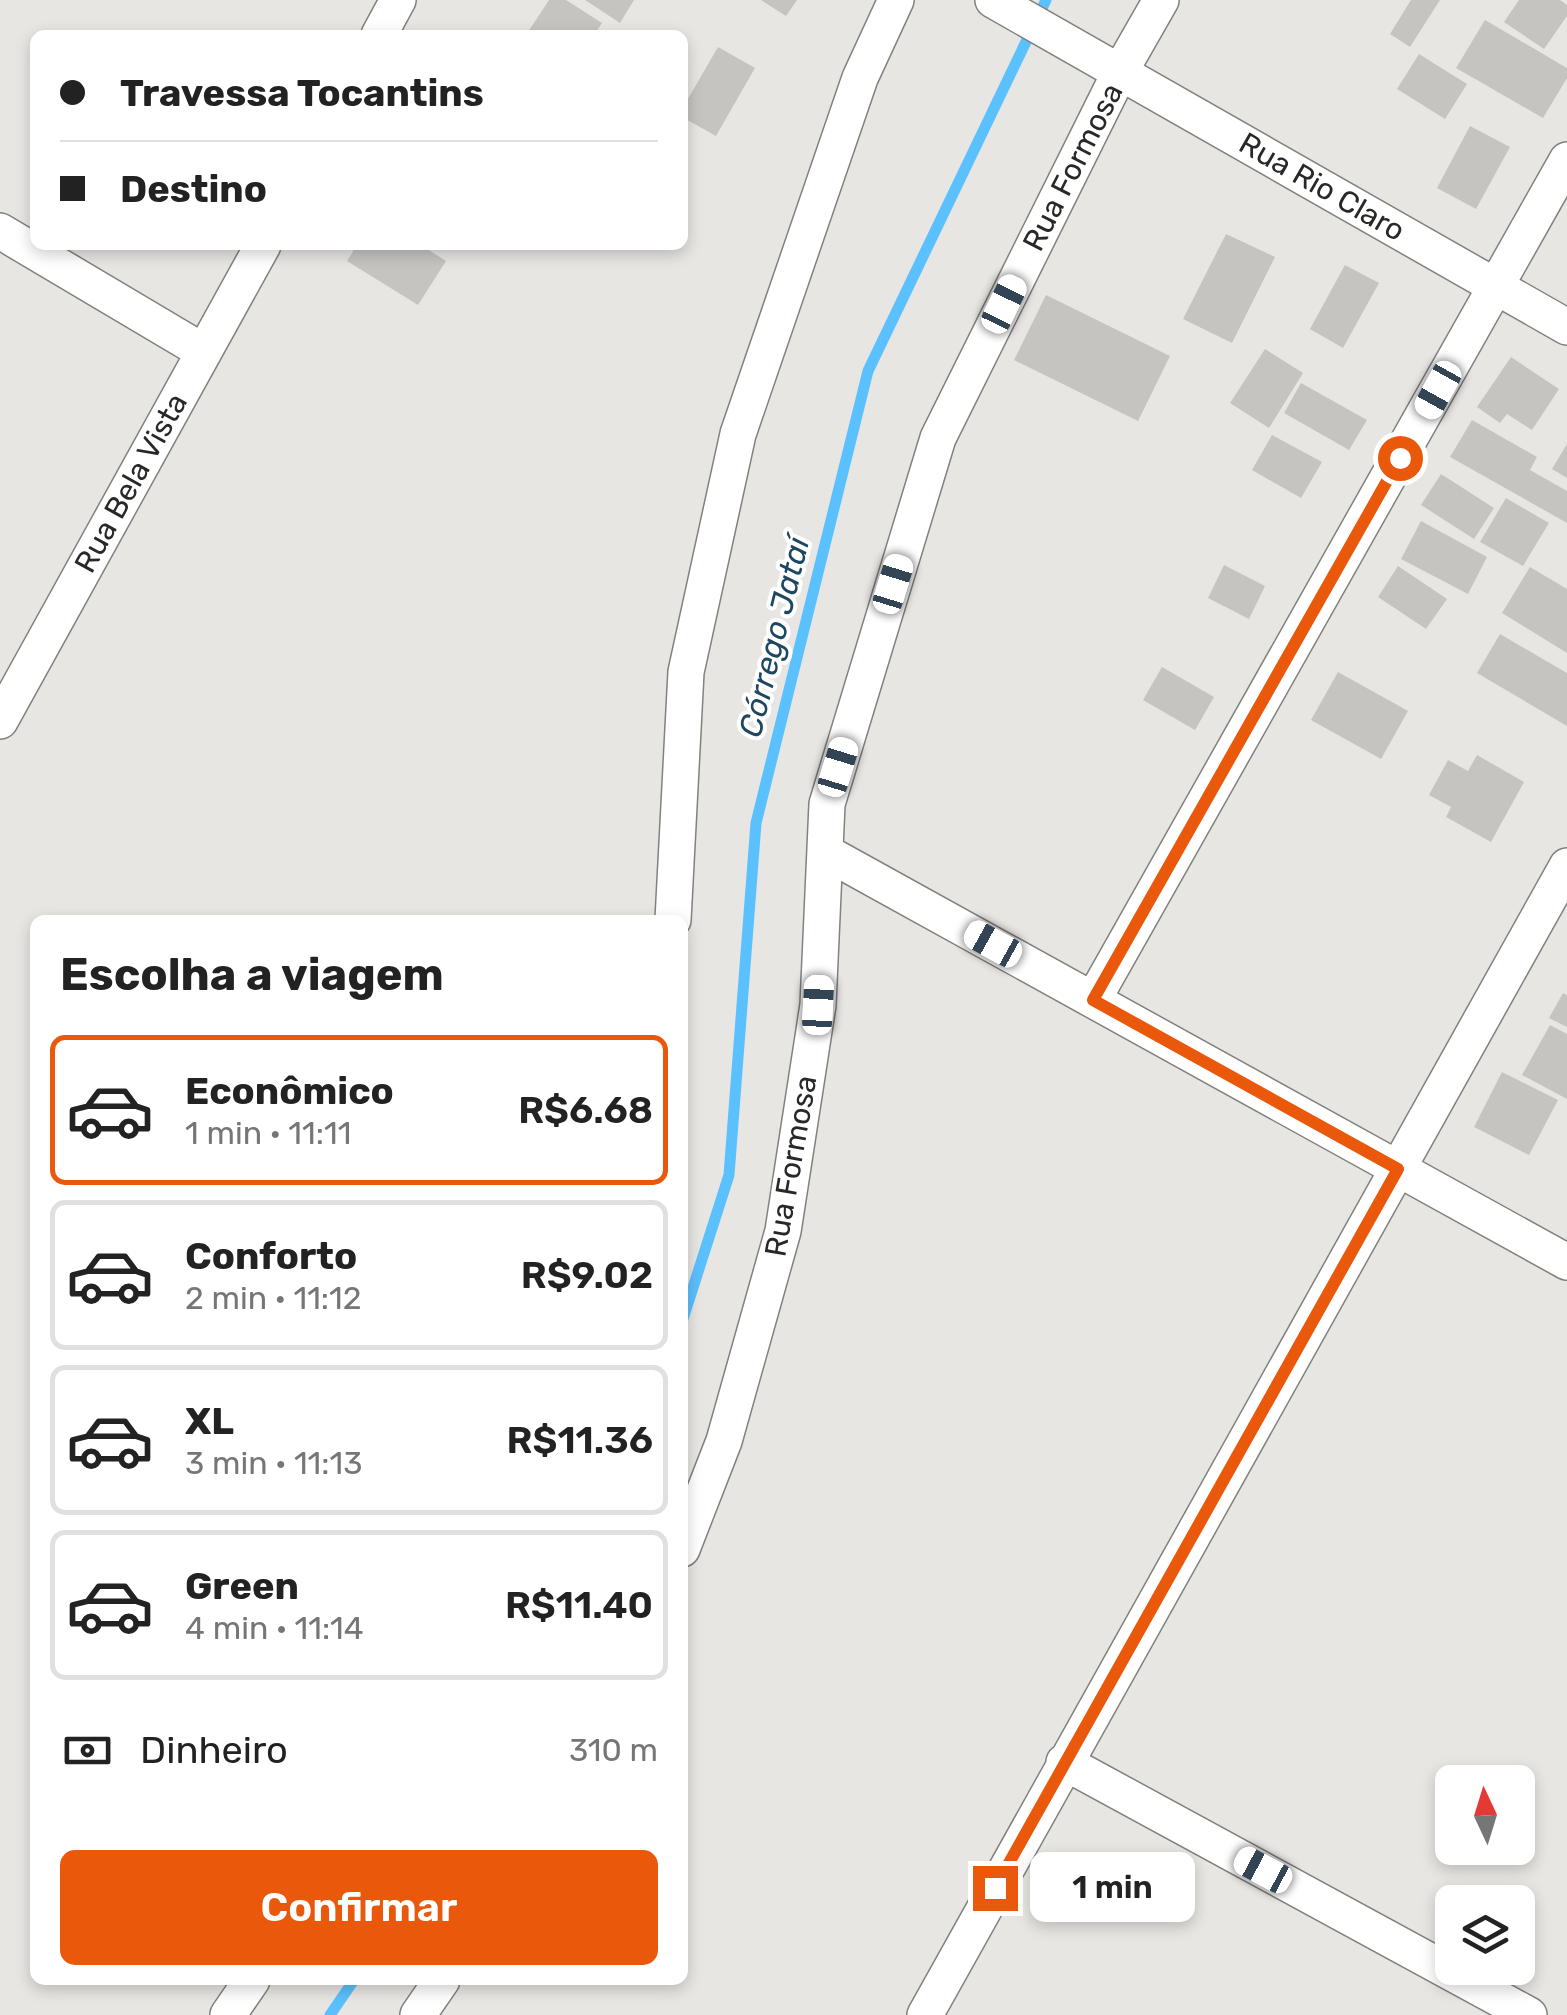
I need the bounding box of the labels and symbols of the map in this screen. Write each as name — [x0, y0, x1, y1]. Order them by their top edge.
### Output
street label: Rua Formosa — [1015, 77, 1131, 257]
street label: Rua Rio Claro — [1233, 125, 1411, 249]
car — [977, 270, 1031, 338]
car — [1410, 356, 1466, 424]
street label: Rua Bela Vista — [67, 387, 195, 579]
route start — [1378, 436, 1423, 481]
water label: Córrego Jataí — [731, 529, 818, 741]
car — [870, 551, 916, 617]
car — [815, 734, 861, 800]
car — [959, 916, 1027, 972]
car — [801, 974, 835, 1036]
street label: Rua Formosa — [757, 1073, 825, 1259]
north arrow — [1435, 1765, 1535, 1865]
car — [1229, 1843, 1297, 1897]
callout: 1 min — [1030, 1853, 1195, 1923]
route end — [973, 1866, 1018, 1911]

